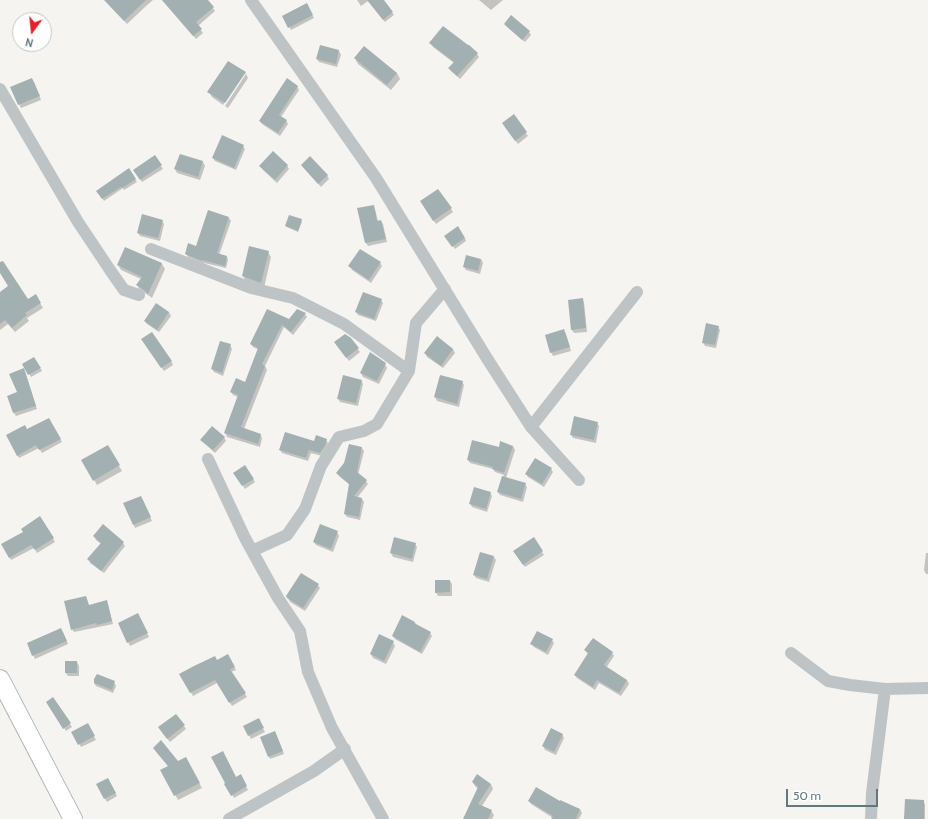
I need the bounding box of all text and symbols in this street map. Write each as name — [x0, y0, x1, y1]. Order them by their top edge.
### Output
north arrow — [12, 12, 52, 52]
text: N — [24, 35, 35, 50]
scale bar — [788, 781, 880, 807]
text: 50 m — [793, 788, 821, 803]

